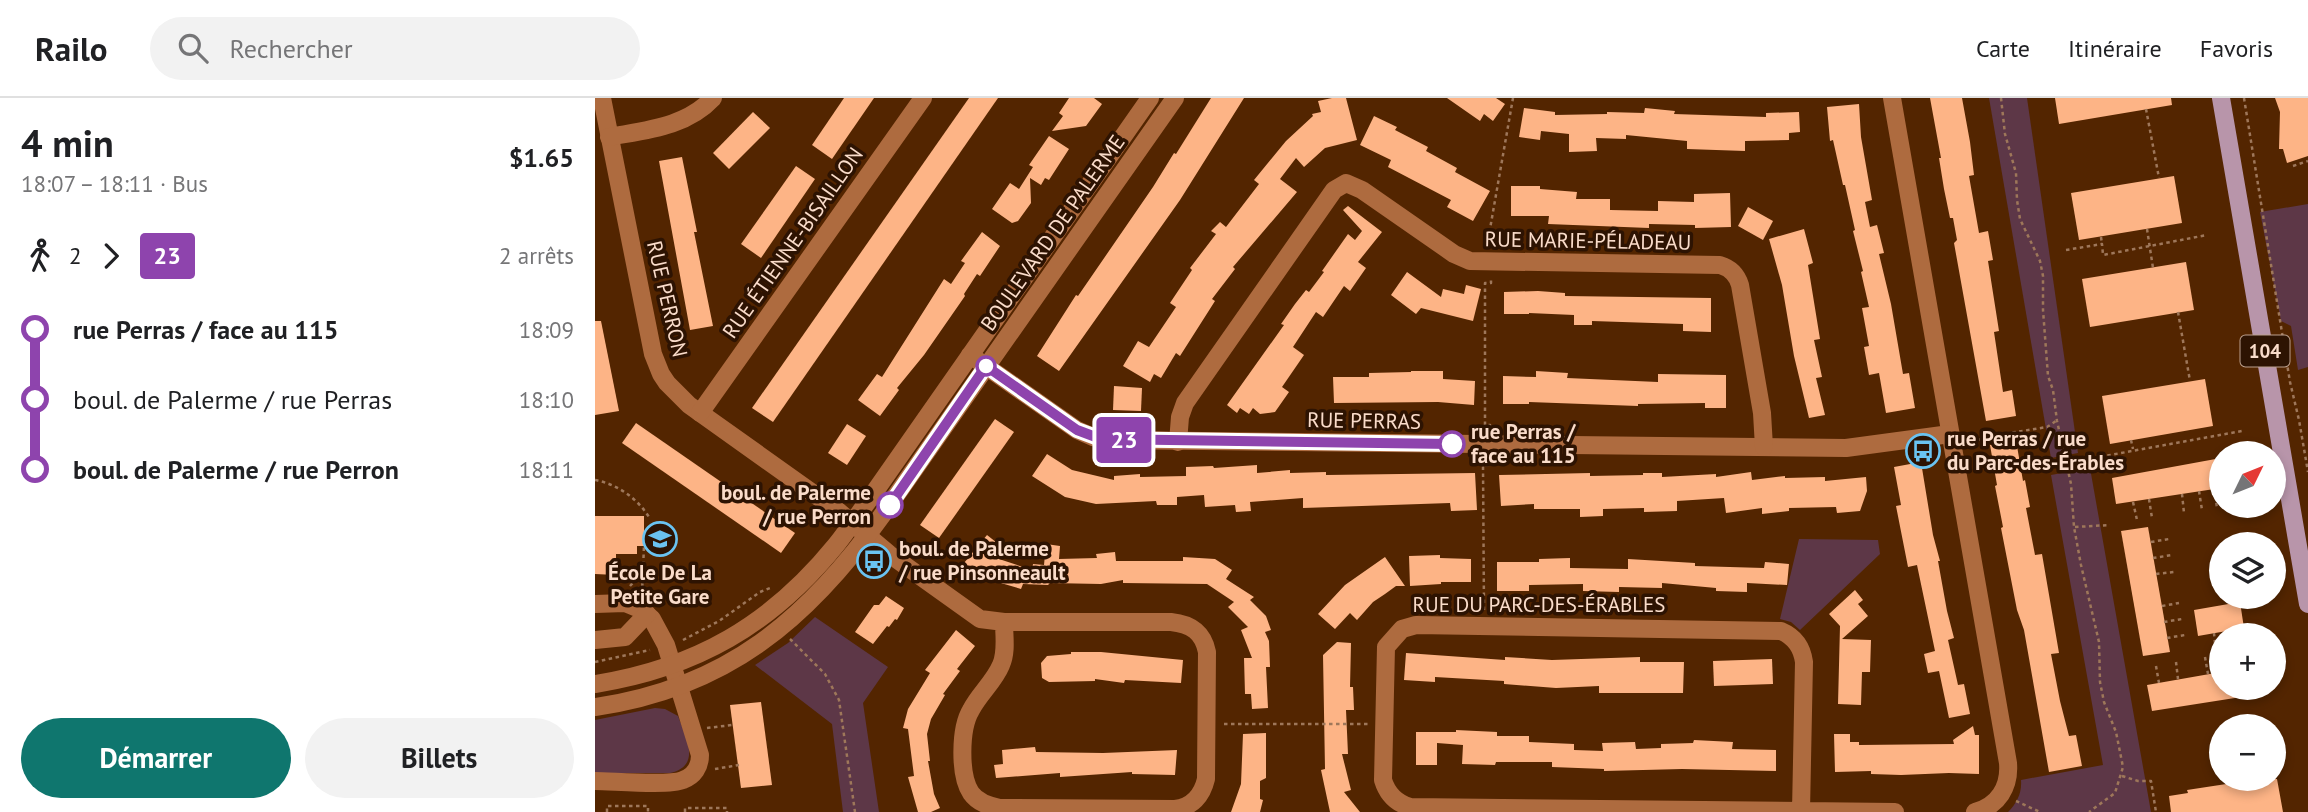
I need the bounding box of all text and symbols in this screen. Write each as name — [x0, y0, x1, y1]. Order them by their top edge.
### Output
search box — [150, 17, 640, 80]
text: Railo — [35, 27, 108, 70]
icon: search — [174, 29, 212, 67]
text: Rechercher — [230, 32, 353, 65]
text: Carte — [1976, 33, 2030, 64]
text: Itinéraire — [2068, 33, 2162, 64]
text: Favoris — [2200, 33, 2273, 64]
text: 4 min — [21, 118, 114, 167]
street label: BOULEVARD DE PALERME — [975, 129, 1131, 336]
text: $1.65 — [509, 141, 574, 174]
street label: RUE ÉTIENNE-BISAILLON — [716, 142, 869, 343]
text: 18:07 – 18:11 · Bus — [21, 169, 208, 198]
street label: RUE MARIE-PÉLADEAU — [1484, 225, 1692, 256]
icon: walk — [21, 237, 59, 275]
icon: forward — [92, 237, 130, 275]
street label: RUE PERRON — [641, 238, 694, 360]
text: 23 — [154, 240, 181, 271]
text: 2 — [69, 241, 82, 270]
text: 2 arrêts — [499, 241, 574, 270]
text: rue Perras / face au 115 — [73, 313, 338, 346]
text: 18:09 — [519, 315, 574, 344]
road number: 104 — [2241, 336, 2289, 366]
unlabelled marker — [976, 356, 996, 376]
text: boul. de Palerme / rue Perras — [73, 383, 392, 416]
text: 18:10 — [519, 385, 574, 414]
street label: RUE PERRAS — [1307, 406, 1421, 435]
line badge: 23 — [1093, 417, 1155, 463]
place label: rue Perras / face au 115 — [1471, 418, 1577, 469]
text: 23 — [1110, 424, 1138, 455]
place label: rue Perras / rue du Parc-des-Érables — [1947, 425, 2124, 476]
marker: rue Perras / face au 115 — [1439, 431, 1465, 457]
bus stop icon: rue Perras / rue du Parc-des-Érables — [1904, 432, 1942, 470]
north arrow — [2209, 441, 2285, 518]
map controls — [2209, 441, 2286, 791]
text: boul. de Palerme / rue Perron — [73, 453, 399, 486]
text: 18:11 — [519, 455, 574, 484]
place label: boul. de Palerme / rue Perron — [721, 479, 871, 530]
marker: boul. de Palerme / rue Perron — [877, 492, 903, 518]
school or university icon: École De La Petite Gare — [641, 520, 679, 558]
button: layers — [2209, 532, 2286, 609]
place label: boul. de Palerme / rue Pinsonneault — [898, 535, 1066, 586]
bus stop icon: boul. de Palerme / rue Pinsonneault — [855, 542, 893, 580]
place label: École De La Petite Gare — [608, 559, 712, 610]
street label: RUE DU PARC-DES-ÉRABLES — [1413, 591, 1666, 618]
button: + — [2209, 623, 2286, 700]
button: − — [2209, 714, 2286, 791]
button: Démarrer — [21, 718, 291, 798]
button: Billets — [305, 718, 574, 798]

